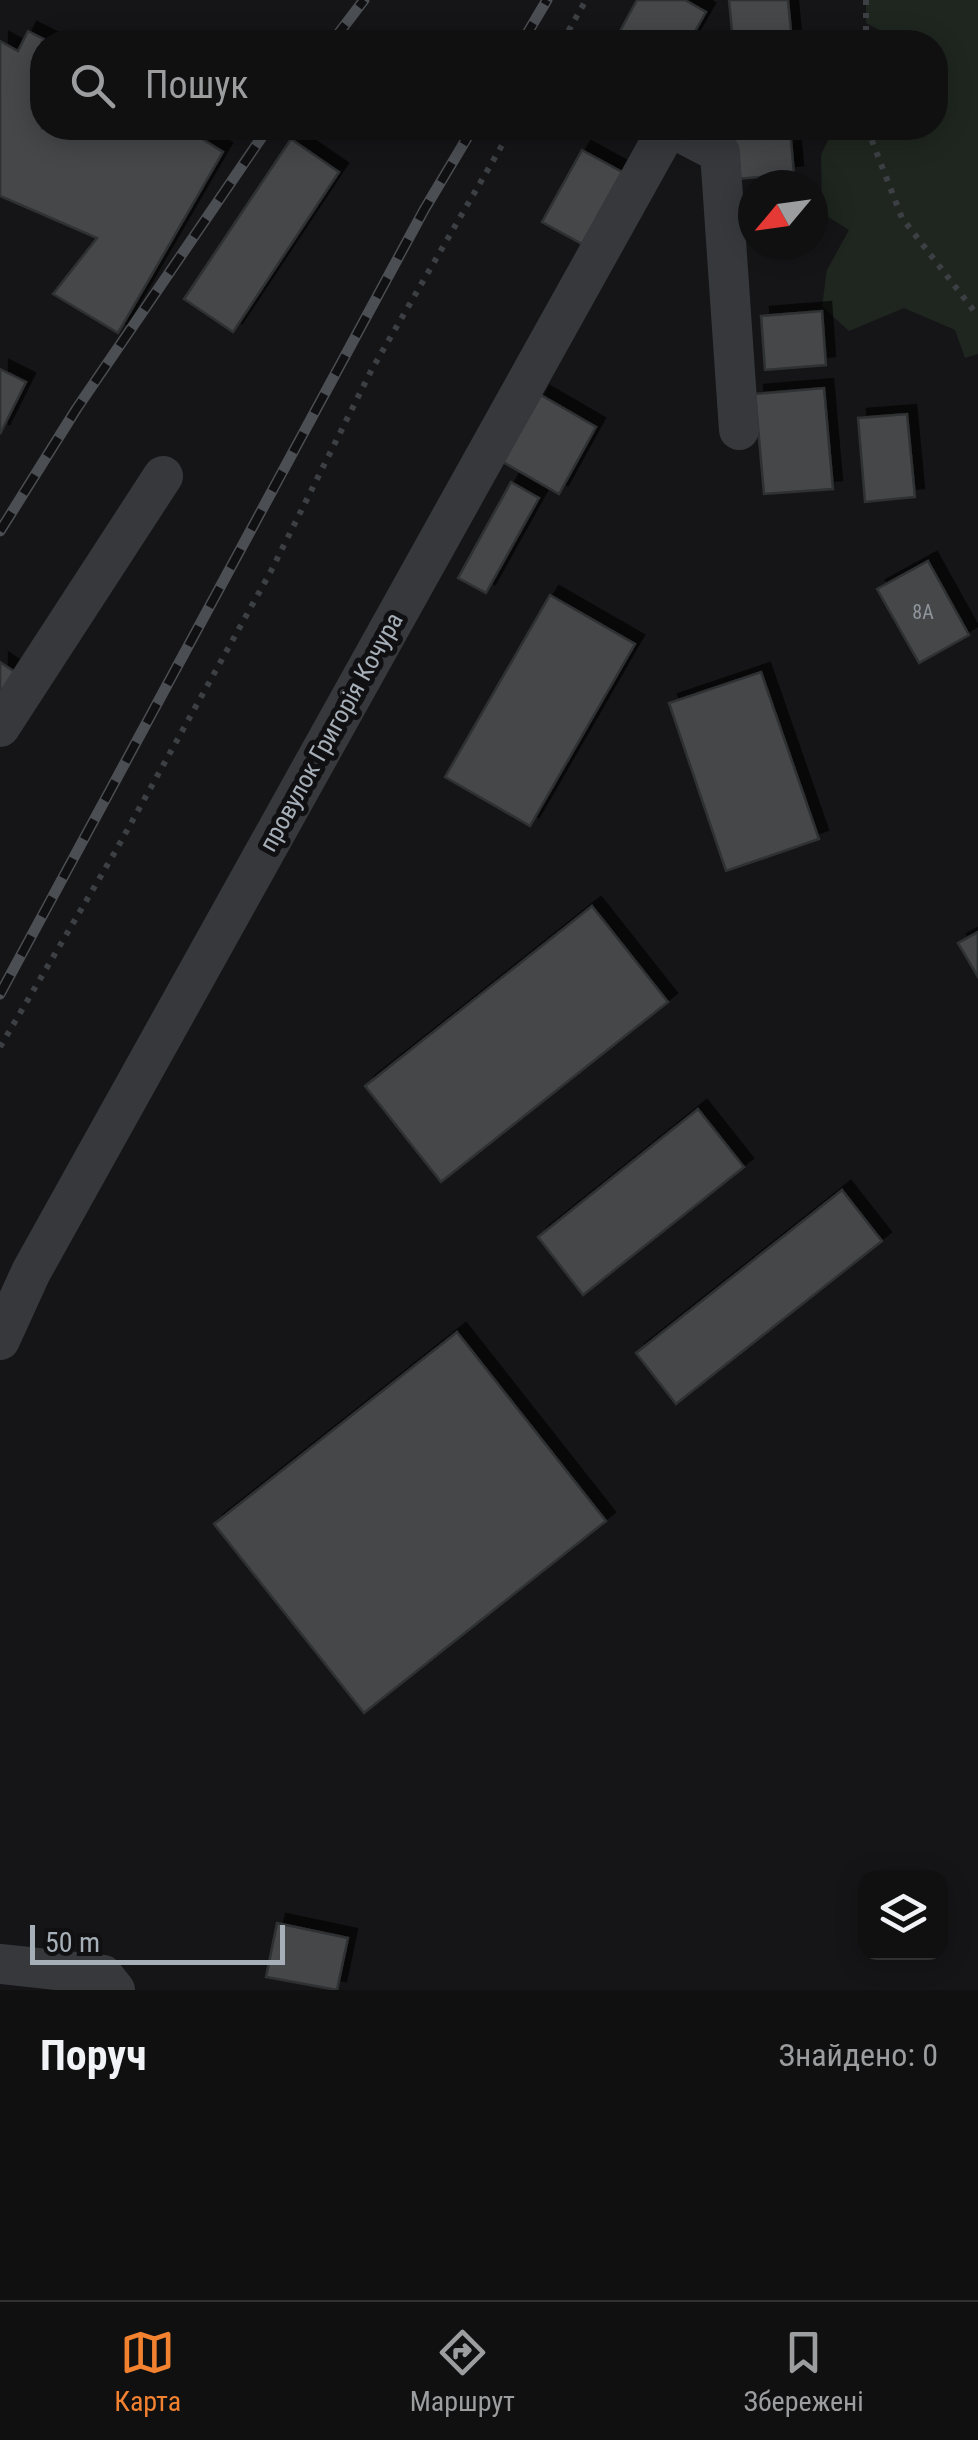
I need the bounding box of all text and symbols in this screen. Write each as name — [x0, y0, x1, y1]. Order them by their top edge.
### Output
search box — [30, 30, 948, 140]
icon: search — [65, 58, 120, 113]
text: Пошук — [145, 63, 249, 107]
north arrow — [738, 170, 828, 260]
house number: 8А — [912, 600, 934, 624]
street label: провулок Григорія Кочура — [253, 608, 409, 856]
map controls — [858, 1870, 948, 1960]
button: layers — [858, 1870, 948, 1960]
scale bar — [30, 1920, 285, 1964]
text: 50 m — [45, 1926, 100, 1959]
text: Поруч — [40, 2031, 147, 2080]
text: Знайдено: 0 — [778, 2036, 938, 2074]
tab: Карта — [114, 2325, 181, 2418]
tab: Маршрут — [410, 2325, 515, 2418]
tab: Збережені — [744, 2325, 864, 2418]

